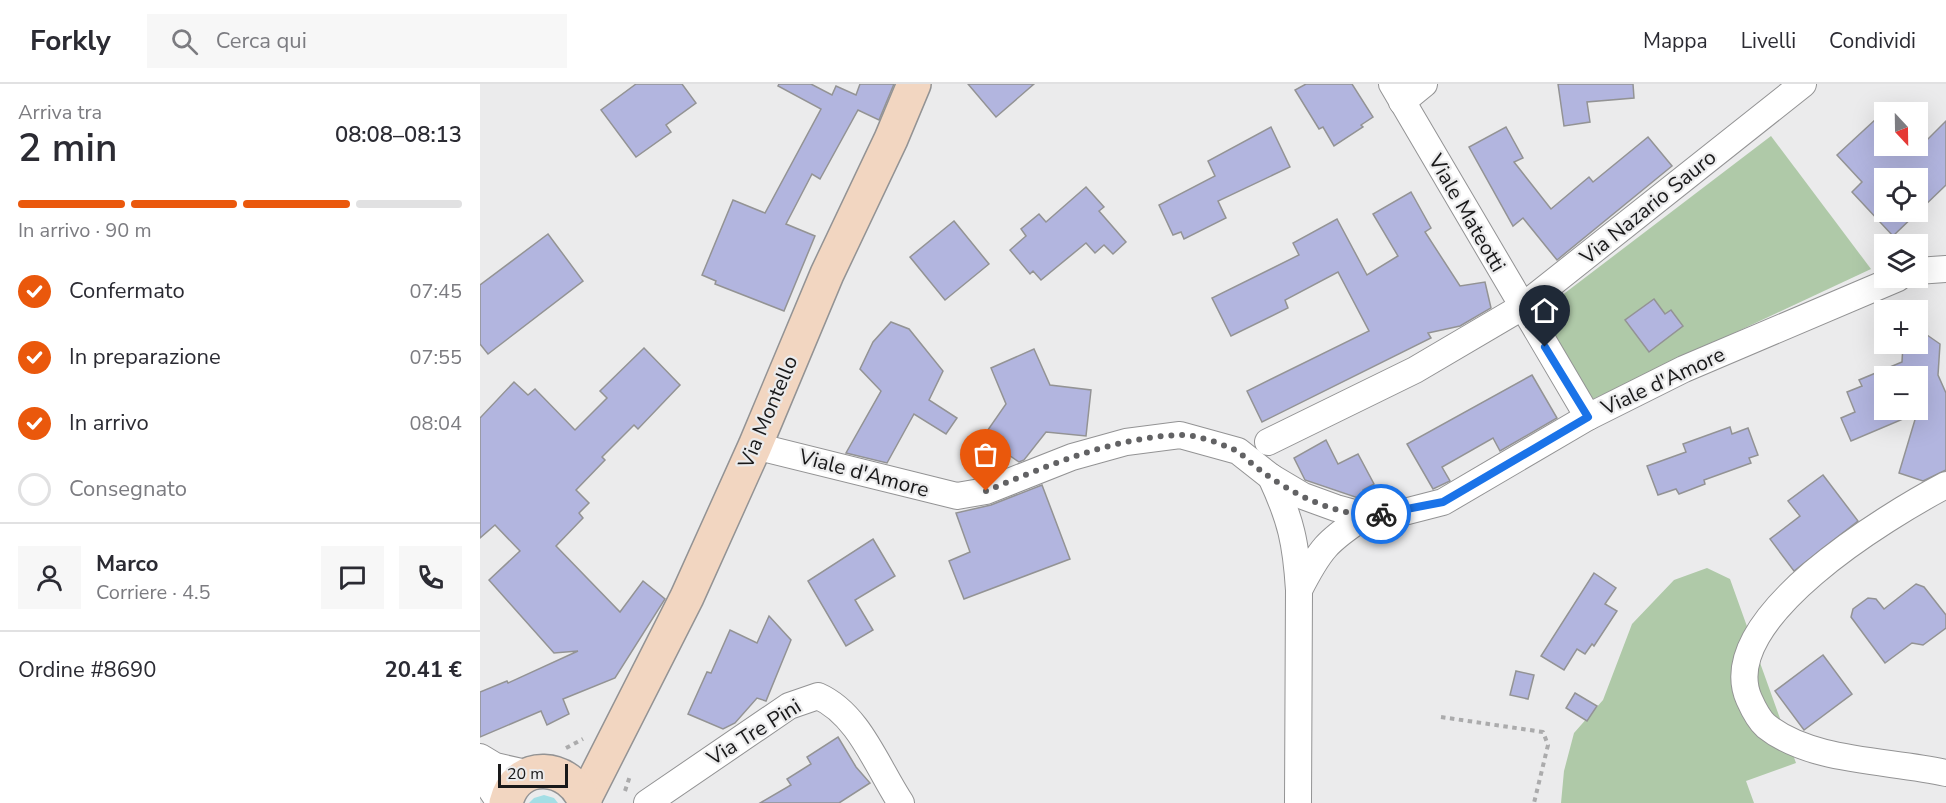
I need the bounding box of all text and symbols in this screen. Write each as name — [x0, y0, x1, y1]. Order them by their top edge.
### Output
search box — [147, 14, 567, 68]
text: Forkly — [30, 22, 111, 60]
icon: search — [168, 25, 201, 58]
text: Cerca qui — [216, 26, 307, 56]
text: Mappa — [1643, 27, 1708, 55]
text: Livelli — [1741, 27, 1796, 55]
text: Condividi — [1829, 27, 1916, 55]
text: Arriva tra — [18, 99, 102, 126]
north arrow — [1874, 102, 1928, 156]
map controls — [1874, 102, 1928, 420]
text: 08:08–08:13 — [335, 120, 462, 150]
text: 2 min — [18, 122, 117, 175]
street label: Via Nazario Sauro — [1573, 143, 1722, 271]
street label: Viale Mateotti — [1421, 148, 1512, 277]
button: locate — [1874, 168, 1928, 222]
text: In arrivo · 90 m — [18, 217, 152, 244]
button: layers — [1874, 234, 1928, 288]
icon: check — [18, 275, 51, 308]
text: Confermato — [69, 276, 185, 306]
text: 07:45 — [409, 278, 462, 305]
pin — [1519, 285, 1570, 347]
icon: home — [1528, 294, 1561, 327]
button: + — [1874, 300, 1928, 354]
street label: Viale d'Amore — [1596, 340, 1729, 422]
icon: check — [18, 341, 51, 374]
text: In preparazione — [69, 342, 221, 372]
text: 07:55 — [409, 344, 462, 371]
street label: Via Montello — [731, 351, 804, 474]
button: − — [1874, 366, 1928, 420]
icon: check — [18, 407, 51, 440]
text: In arrivo — [69, 408, 149, 438]
text: 08:04 — [409, 410, 462, 437]
pin — [960, 429, 1011, 491]
icon: bag — [969, 438, 1002, 471]
street label: Viale d'Amore — [795, 442, 932, 504]
text: Consegnato — [69, 474, 187, 504]
courier — [1351, 484, 1411, 544]
icon: bike — [1365, 498, 1398, 531]
button: person — [18, 546, 81, 609]
button: chat — [321, 546, 384, 609]
button: phone — [399, 546, 462, 609]
text: Marco — [96, 549, 158, 579]
text: Corriere · 4.5 — [96, 579, 211, 606]
text: Ordine #8690 — [18, 655, 156, 685]
text: 20.41 € — [385, 655, 462, 685]
street label: Via Tre Pini — [701, 692, 806, 772]
scale bar — [498, 761, 568, 788]
text: 20 m — [507, 763, 544, 785]

